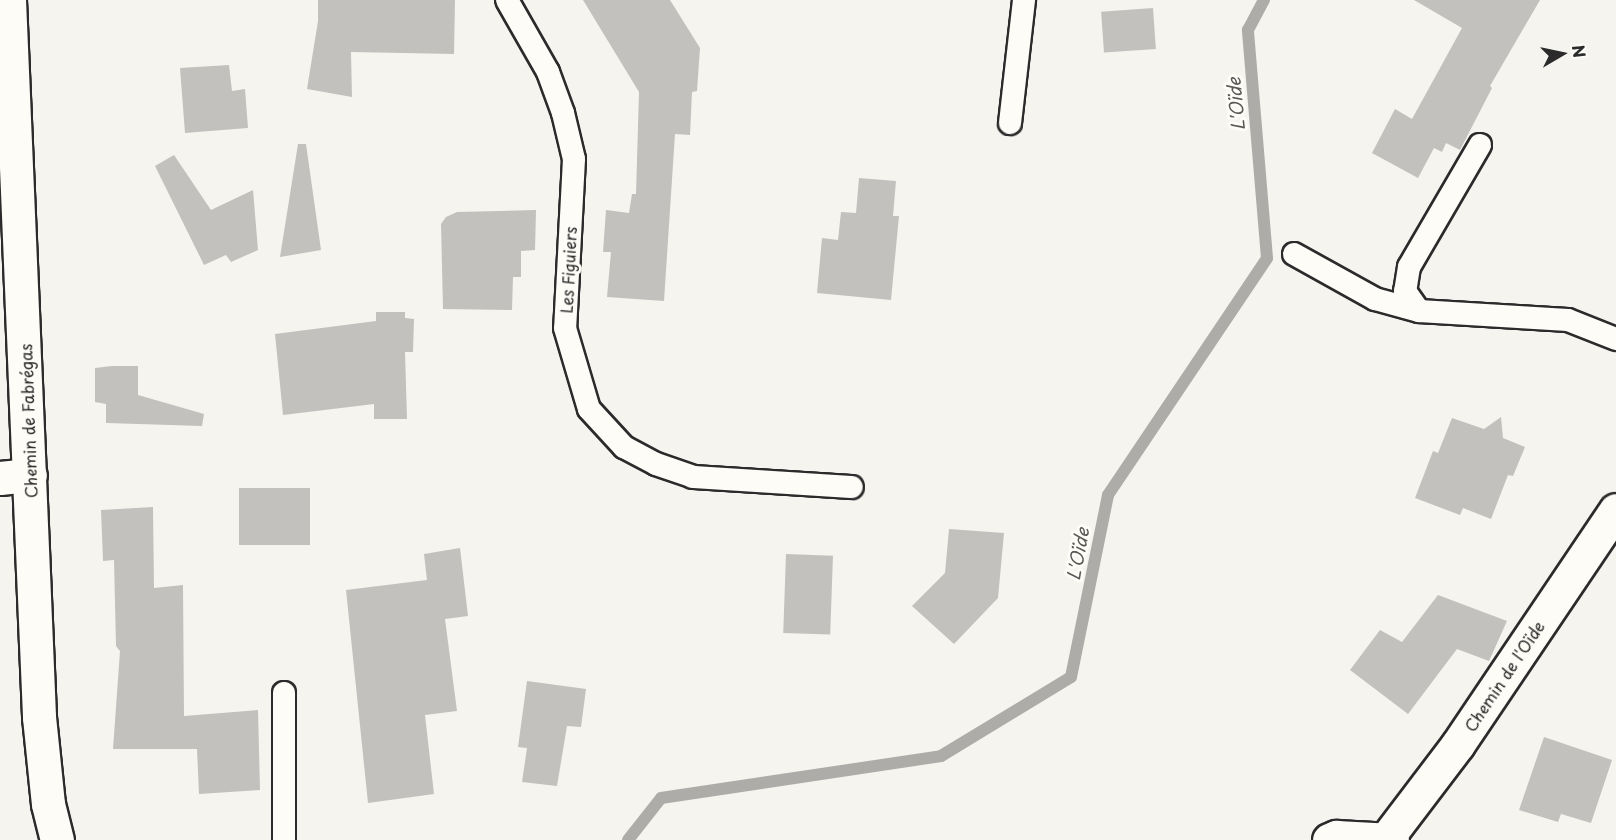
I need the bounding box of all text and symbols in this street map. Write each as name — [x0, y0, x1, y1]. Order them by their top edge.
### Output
north arrow — [1532, 24, 1592, 84]
text: N — [1567, 43, 1593, 59]
water label: L'Oïde — [1223, 77, 1249, 131]
street label: Les Figuiers — [556, 225, 580, 315]
street label: Chemin de Fabrégas — [16, 344, 40, 498]
water label: L'Oïde — [1062, 526, 1094, 582]
street label: Chemin de l'Oïde — [1460, 617, 1548, 735]

